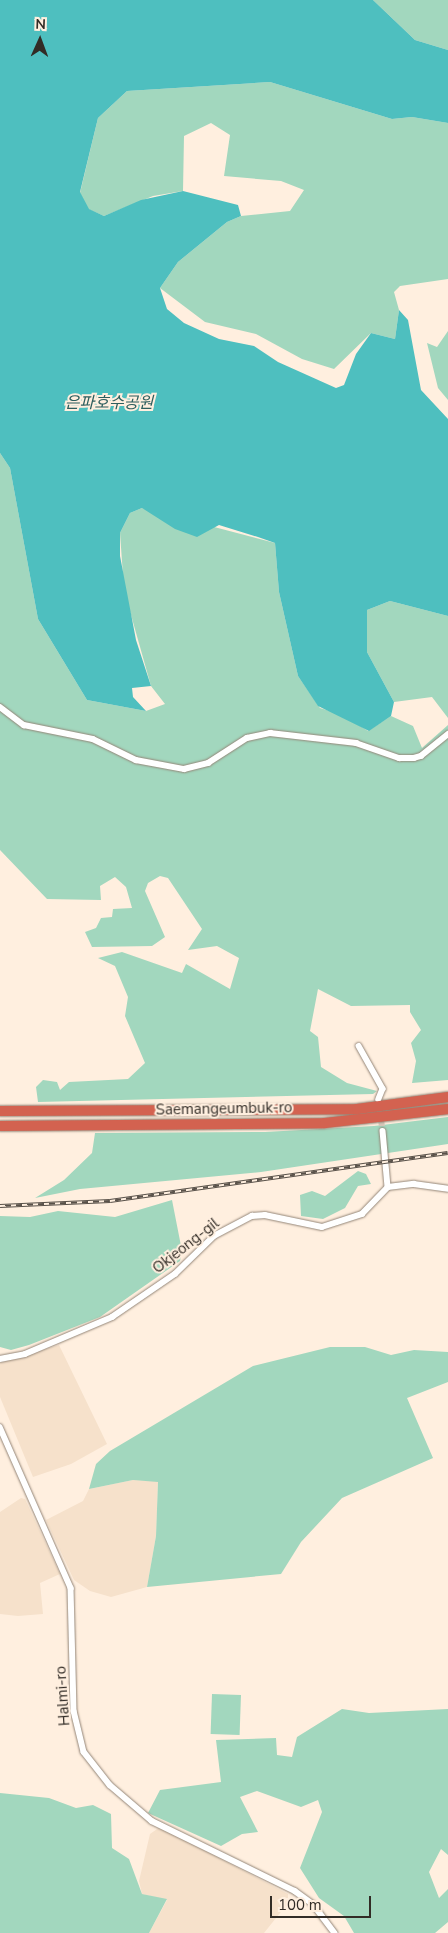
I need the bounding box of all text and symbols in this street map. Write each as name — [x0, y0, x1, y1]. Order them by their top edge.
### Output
north arrow — [15, 15, 65, 65]
text: N — [35, 15, 46, 34]
water label: 은파호수공원 — [65, 393, 153, 413]
street label: Saemangeumbuk-ro — [156, 1099, 292, 1119]
street label: Okjeong-gil — [149, 1214, 223, 1278]
street label: Halmi-ro — [52, 1665, 74, 1727]
scale bar — [273, 1886, 374, 1918]
text: 100 m — [278, 1895, 322, 1915]

